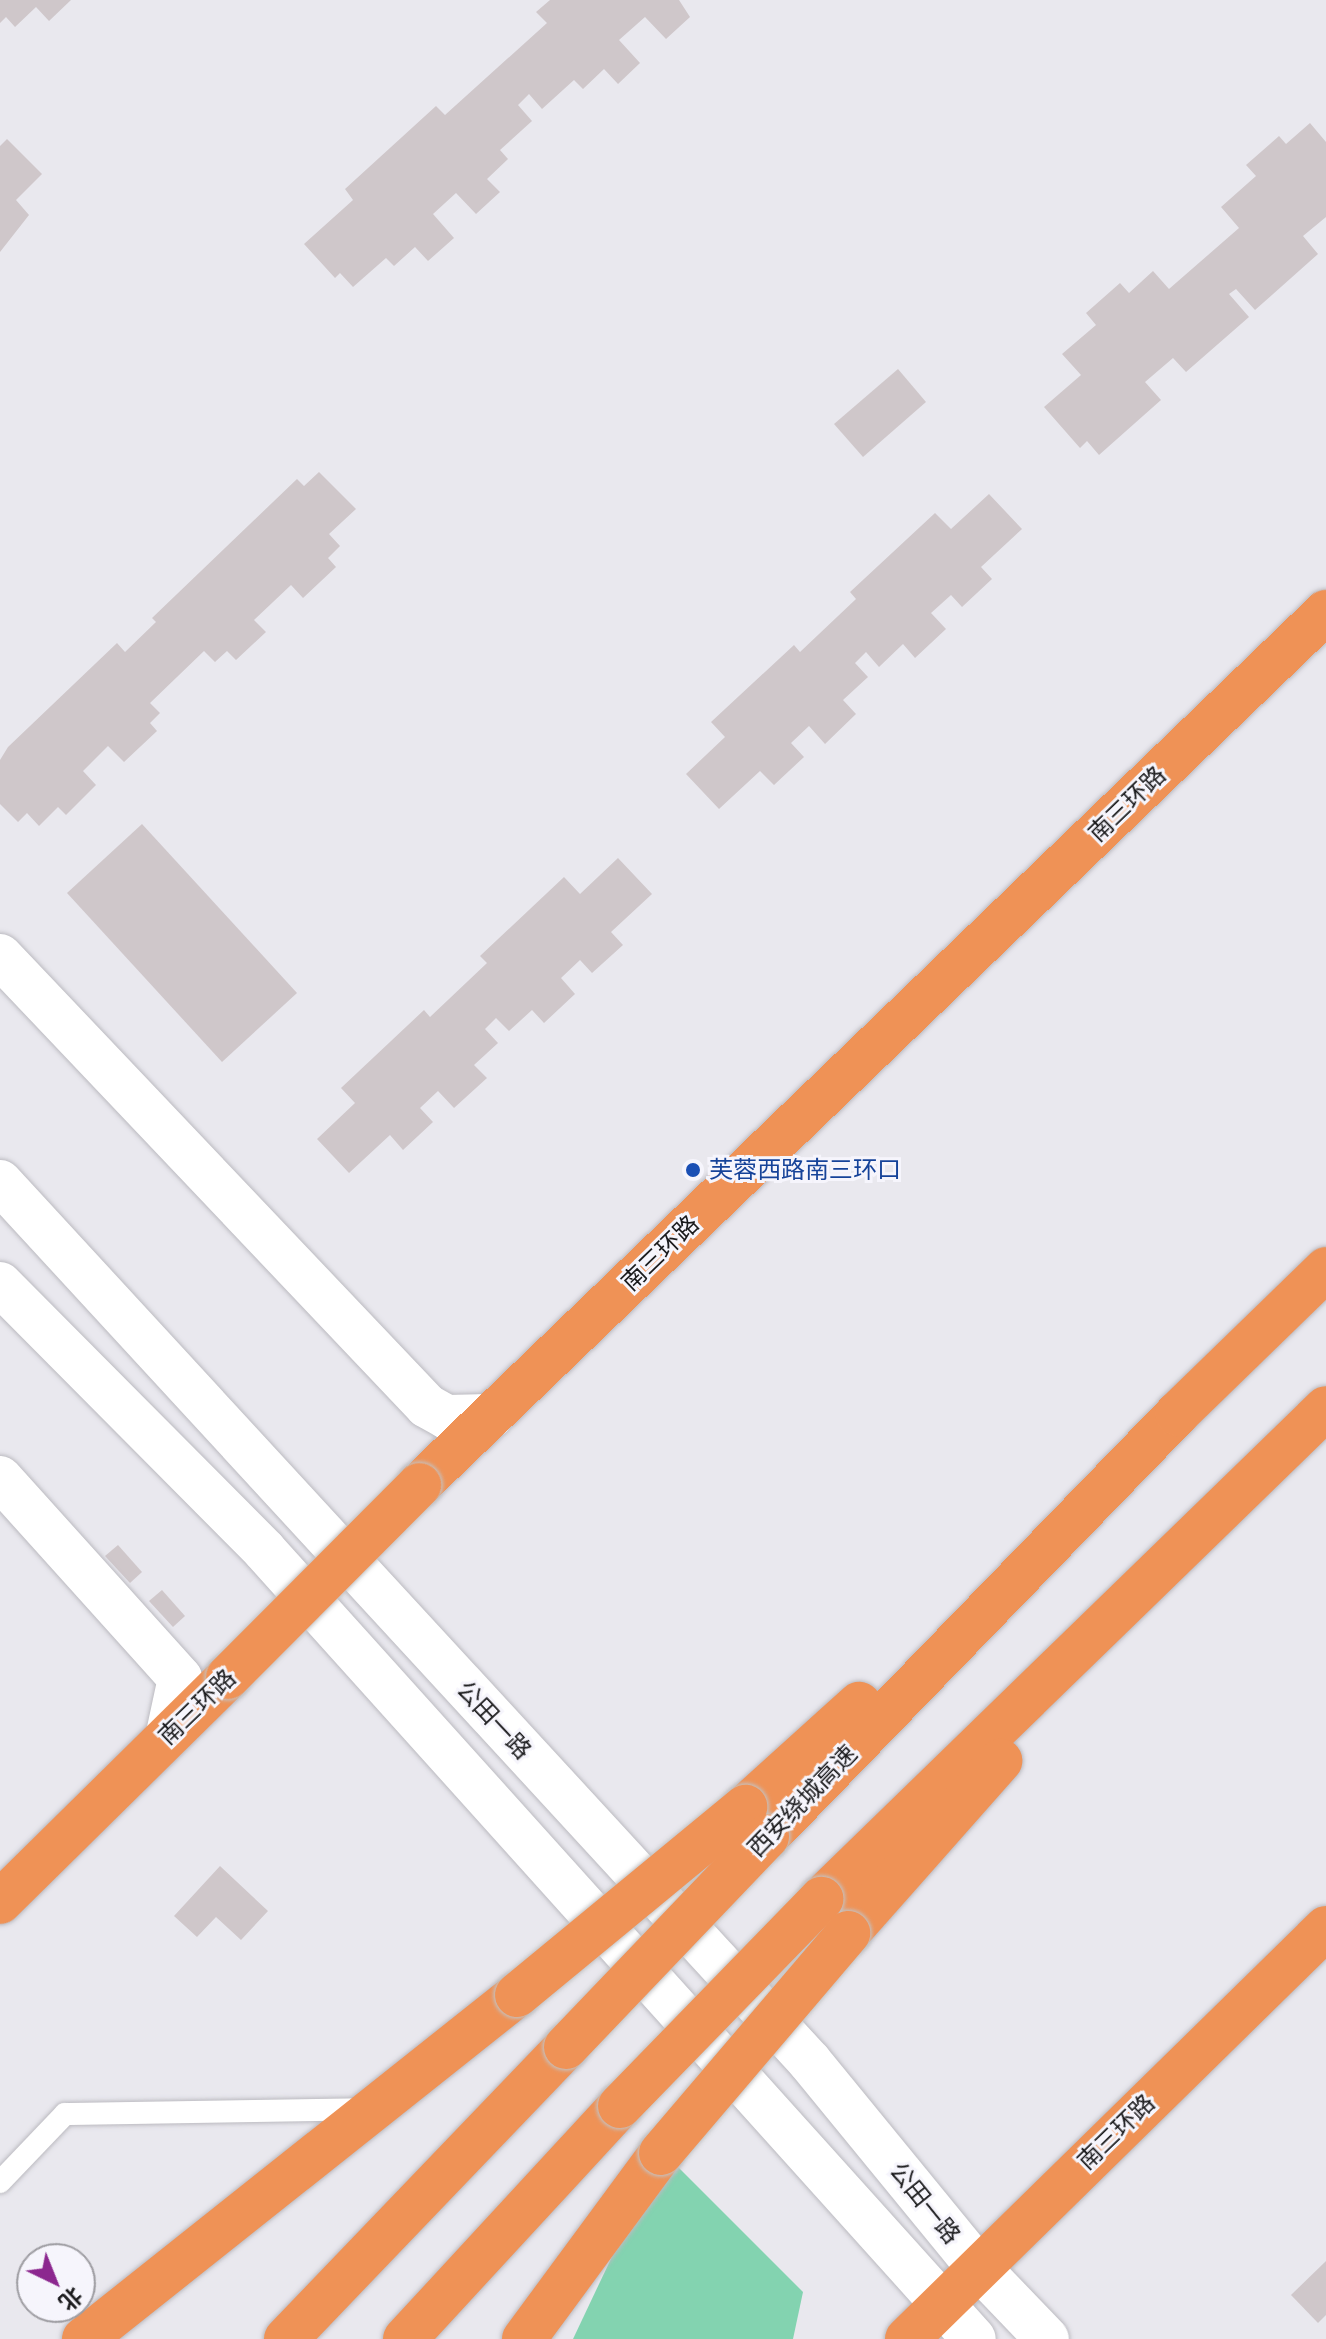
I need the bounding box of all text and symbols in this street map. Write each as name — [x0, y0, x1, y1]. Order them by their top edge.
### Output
street label: 南三环路 — [1082, 760, 1172, 848]
place label: 芙蓉西路南三环口 — [709, 1156, 901, 1184]
marker: 芙蓉西路南三环口 — [684, 1161, 702, 1179]
street label: 南三环路 — [615, 1209, 705, 1297]
street label: 南三环路 — [152, 1663, 242, 1751]
street label: 公田一路 — [451, 1675, 537, 1765]
street label: 西安绕城高速 — [742, 1739, 862, 1863]
street label: 南三环路 — [1071, 2088, 1161, 2176]
street label: 公田一路 — [884, 2157, 966, 2249]
north arrow — [16, 2243, 96, 2323]
text: 北 — [51, 2279, 91, 2319]

